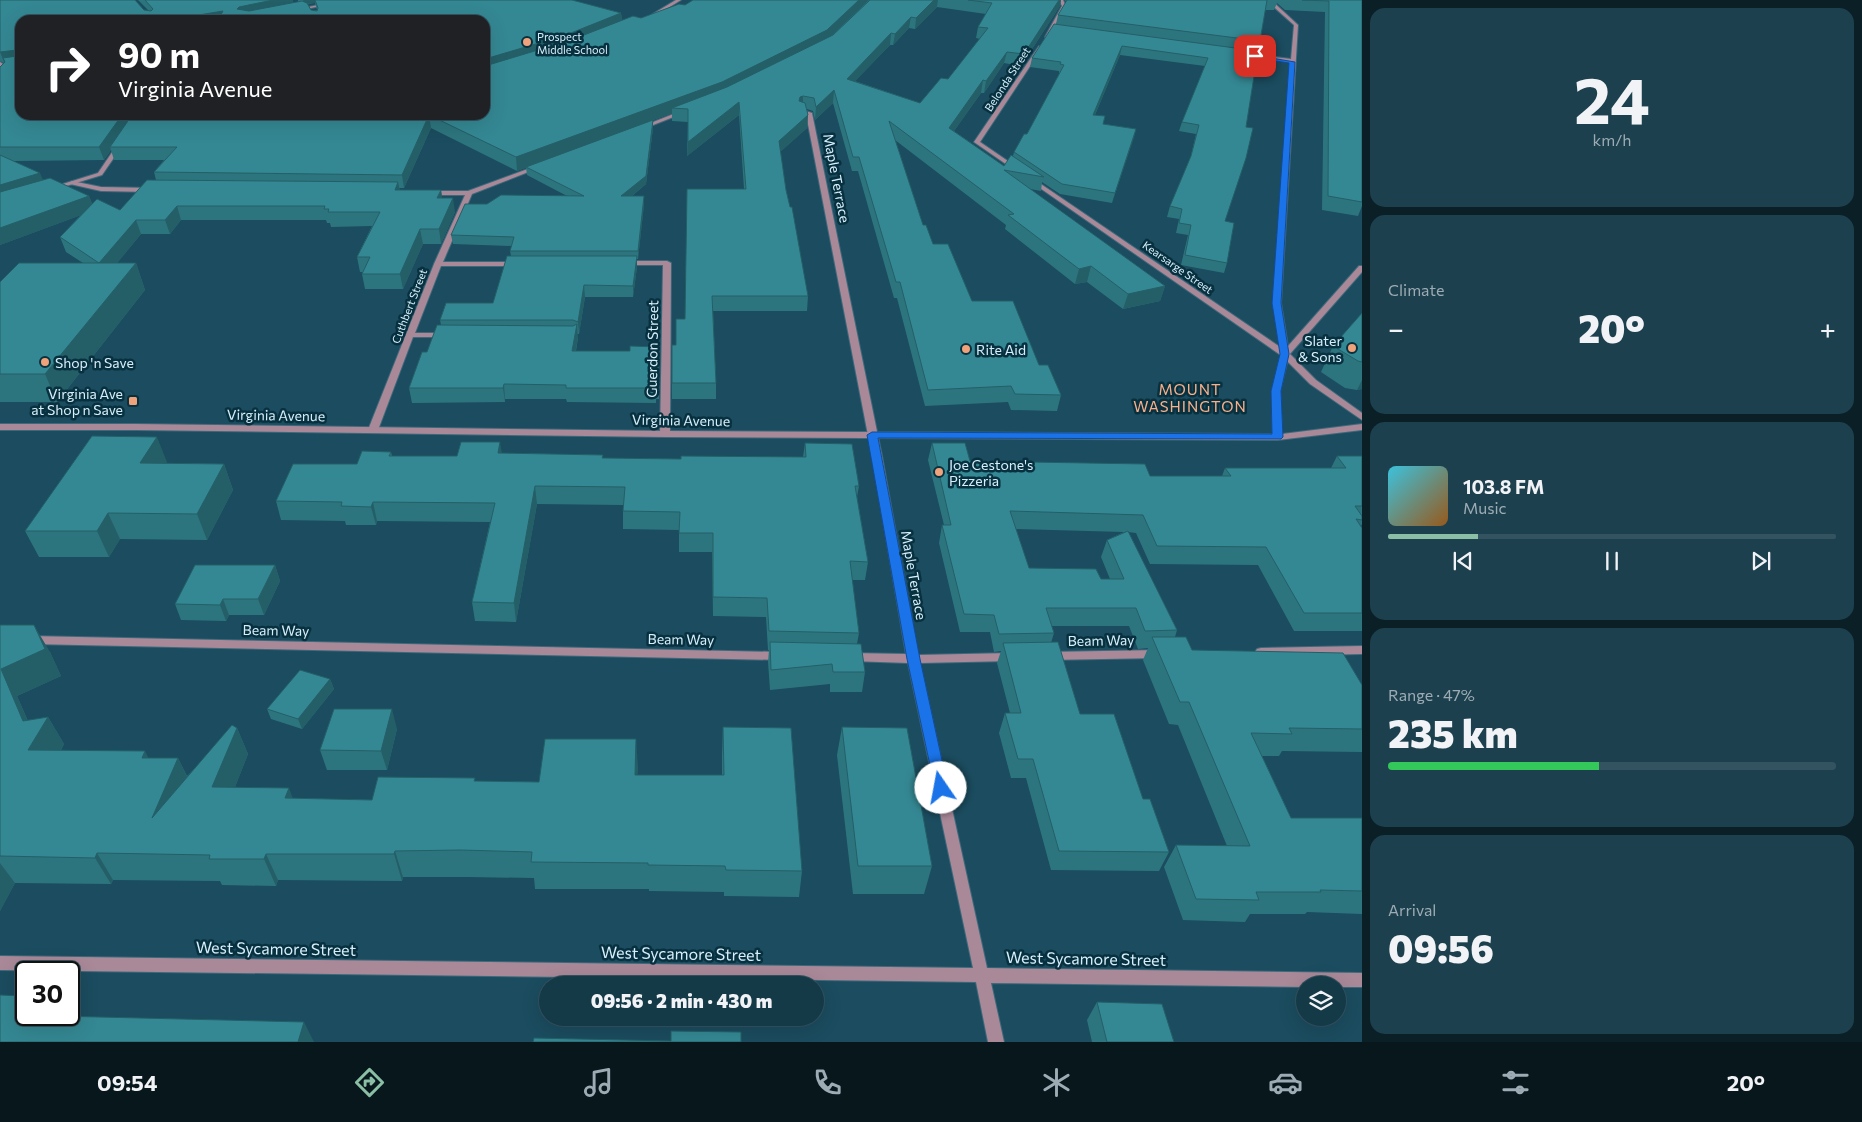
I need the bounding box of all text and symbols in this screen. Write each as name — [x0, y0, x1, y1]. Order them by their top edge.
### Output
place label: Prospect Middle School — [537, 30, 608, 56]
text: 90 m — [118, 32, 200, 75]
icon: right — [35, 35, 100, 100]
pin — [1234, 35, 1276, 77]
marker: Prospect Middle School — [521, 36, 533, 48]
icon: arrive — [1241, 42, 1269, 70]
street label: Belonda Street — [981, 44, 1033, 114]
text: 24 — [1574, 58, 1650, 137]
text: Virginia Avenue — [118, 75, 272, 102]
text: km/h — [1593, 130, 1631, 149]
street label: Maple Terrace — [820, 132, 854, 224]
street label: Kearsarge Street — [1140, 238, 1216, 296]
street label: Cuthbert Street — [389, 266, 429, 345]
text: Climate — [1388, 280, 1444, 299]
street label: Guerdon Street — [643, 300, 661, 398]
text: 20° — [1578, 304, 1645, 351]
text: − — [1388, 311, 1404, 345]
text: + — [1820, 311, 1836, 345]
place label: Slater & Sons — [1298, 332, 1342, 365]
place label: Rite Aid — [976, 341, 1026, 358]
marker: Slater & Sons — [1346, 342, 1358, 354]
marker: Rite Aid — [960, 343, 972, 355]
place label: Shop 'n Save — [55, 354, 134, 371]
marker: Shop 'n Save — [39, 356, 51, 368]
district label: MOUNT WASHINGTON — [1133, 380, 1247, 415]
place label: Virginia Ave at Shop n Save — [31, 385, 123, 418]
marker: Virginia Ave at Shop n Save — [127, 395, 139, 407]
street label: Virginia Avenue — [227, 406, 325, 424]
street label: Virginia Avenue — [632, 411, 730, 429]
place label: Joe Cestone's Pizzeria — [949, 456, 1033, 489]
marker: Joe Cestone's Pizzeria — [933, 466, 945, 478]
text: 103.8 FM — [1463, 475, 1544, 498]
text: Music — [1463, 498, 1507, 517]
street label: Maple Terrace — [898, 529, 930, 621]
icon: previous — [1449, 547, 1477, 575]
icon: pause — [1598, 547, 1626, 575]
icon: next — [1747, 547, 1775, 575]
street label: Beam Way — [243, 621, 309, 639]
street label: Beam Way — [648, 630, 714, 648]
street label: Beam Way — [1068, 631, 1134, 649]
text: Range · 47% — [1388, 685, 1475, 704]
text: 235 km — [1388, 709, 1518, 756]
position arrow — [914, 761, 966, 813]
text: Arrival — [1388, 900, 1436, 919]
text: 09:56 — [1388, 924, 1494, 971]
street label: West Sycamore Street — [196, 937, 357, 959]
street label: West Sycamore Street — [601, 942, 762, 964]
street label: West Sycamore Street — [1006, 947, 1167, 969]
speed limit sign: 30 — [15, 961, 80, 1026]
map controls — [1296, 976, 1346, 1026]
button: layers — [1296, 976, 1346, 1026]
text: 09:56 · 2 min · 430 m — [591, 989, 772, 1012]
icon: directions — [352, 1065, 387, 1100]
icon: music — [581, 1065, 616, 1100]
icon: phone — [810, 1065, 845, 1100]
icon: climate — [1039, 1065, 1074, 1100]
icon: car — [1268, 1065, 1303, 1100]
icon: filters — [1498, 1065, 1533, 1100]
text: 09:54 — [97, 1069, 157, 1096]
text: 20° — [1727, 1069, 1765, 1096]

